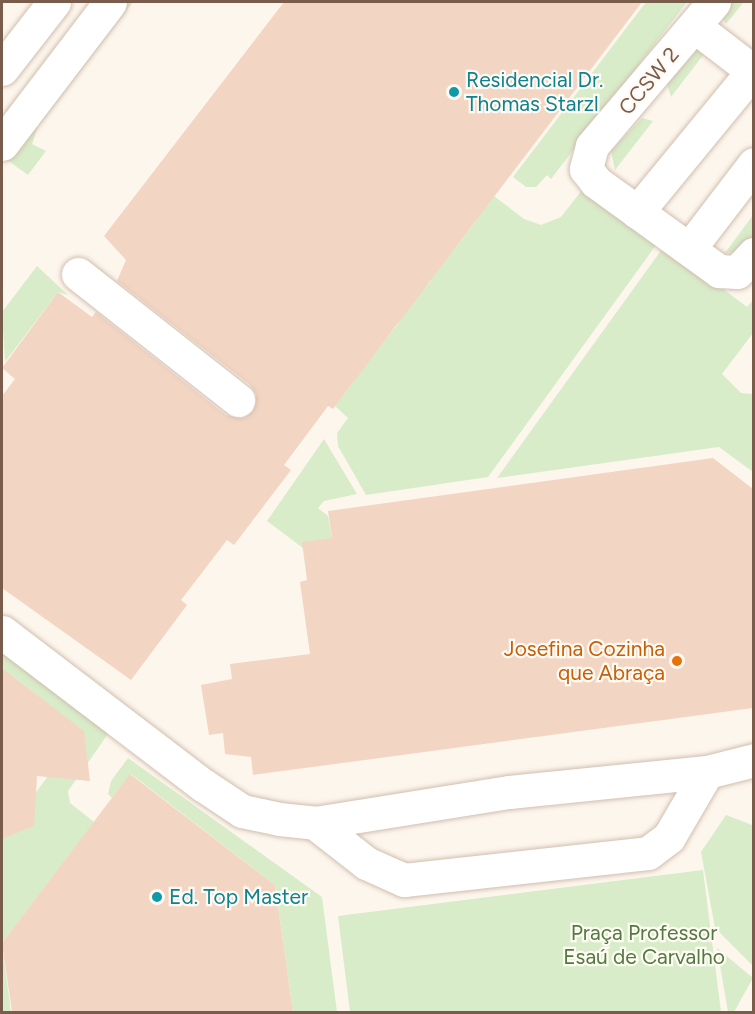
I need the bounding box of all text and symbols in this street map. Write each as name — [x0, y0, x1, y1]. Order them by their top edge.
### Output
street label: CCSW 2 — [614, 42, 684, 120]
place label: Residencial Dr. Thomas Starzl — [466, 67, 603, 117]
marker: Residencial Dr. Thomas Starzl — [447, 85, 461, 99]
place label: Josefina Cozinha que Abraça — [504, 636, 665, 686]
marker: Josefina Cozinha que Abraça — [670, 654, 684, 668]
place label: Ed. Top Master — [169, 884, 308, 910]
marker: Ed. Top Master — [150, 890, 164, 904]
park label: Praça Professor Esaú de Carvalho — [563, 920, 725, 970]

